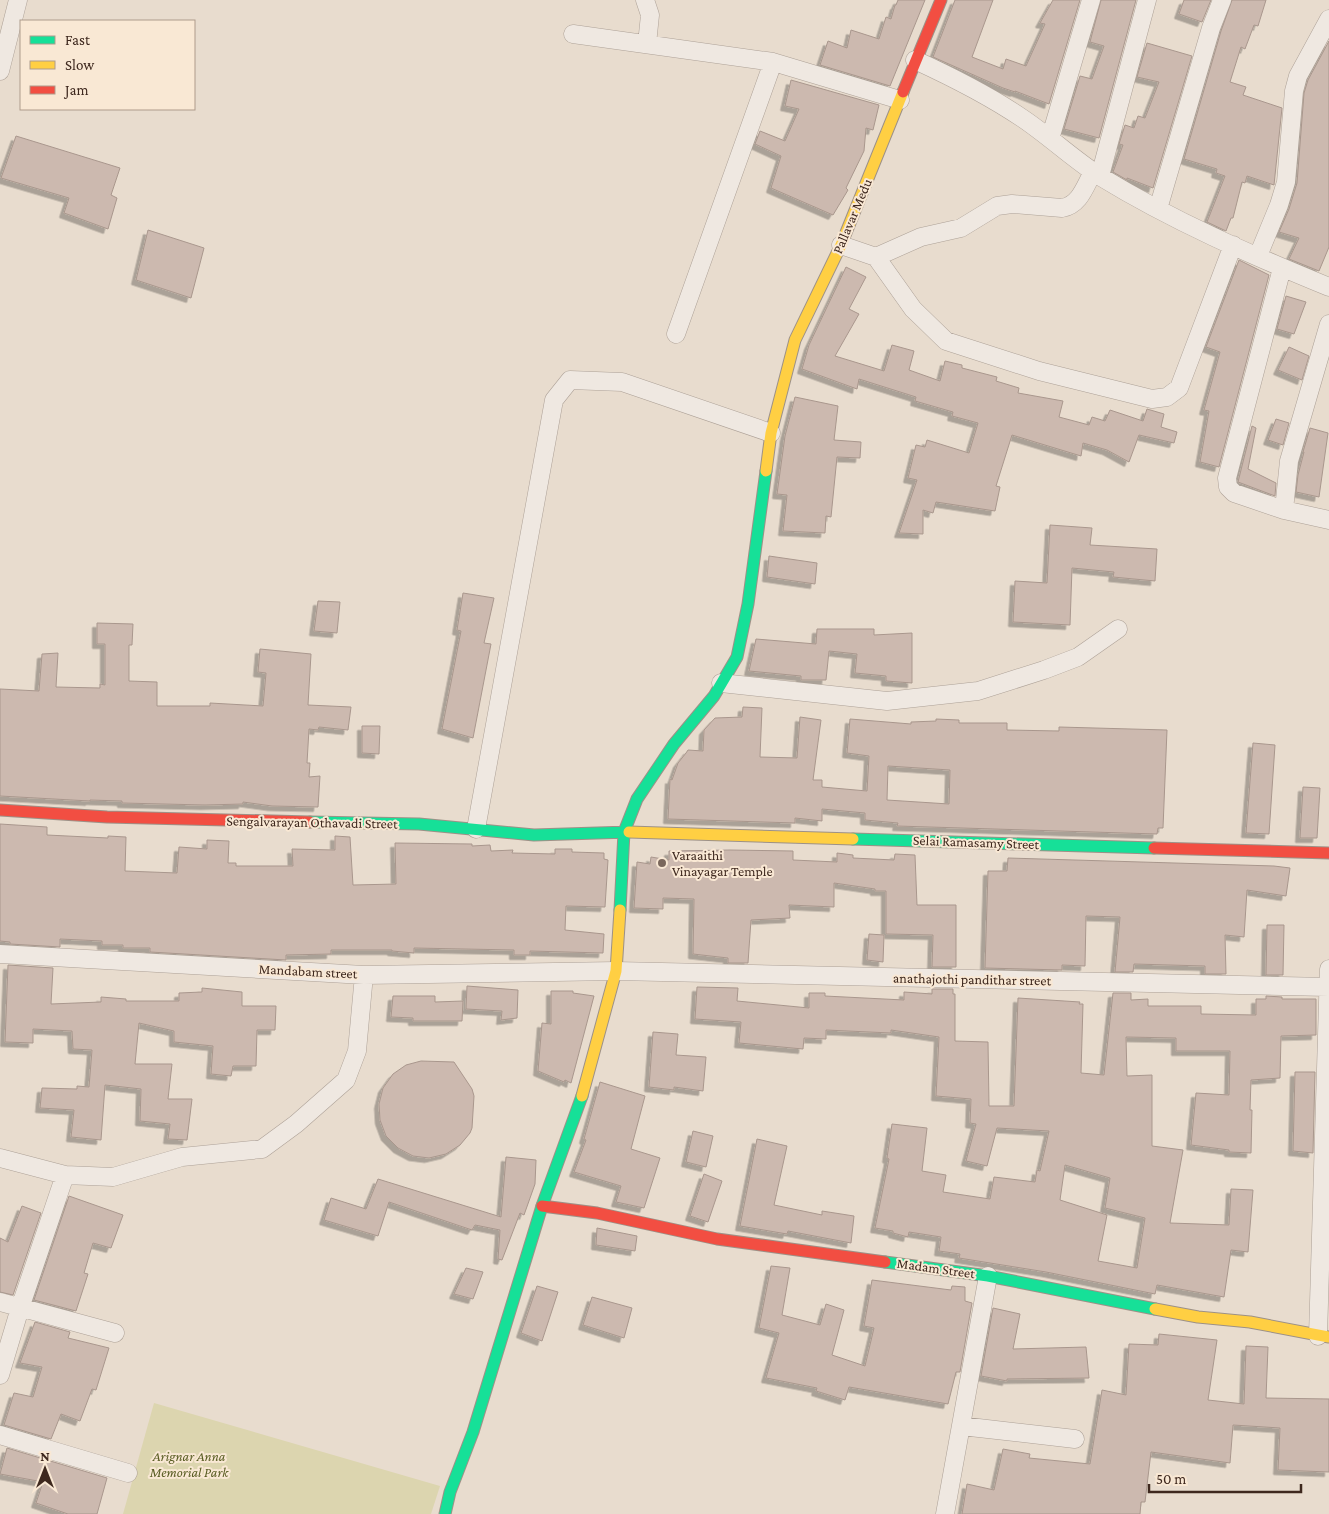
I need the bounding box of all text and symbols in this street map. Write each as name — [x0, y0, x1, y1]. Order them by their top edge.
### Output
legend — [20, 20, 195, 110]
text: Fast — [65, 32, 91, 48]
text: Slow — [65, 57, 95, 73]
text: Jam — [63, 82, 88, 99]
street label: Pallavar Medu — [829, 175, 875, 256]
street label: Sengalvarayan Othavadi Street — [226, 813, 398, 831]
street label: Selai Ramasamy Street — [913, 832, 1040, 852]
place label: Varaaithi Vinayagar Temple — [672, 847, 773, 879]
marker: Varaaithi Vinayagar Temple — [656, 857, 668, 869]
street label: Mandabam street — [258, 960, 358, 982]
street label: anathajothi pandithar street — [893, 970, 1052, 989]
street label: Madam Street — [896, 1255, 976, 1281]
north arrow — [20, 1444, 70, 1494]
text: N — [40, 1448, 50, 1464]
park label: Arignar Anna Memorial Park — [149, 1448, 229, 1480]
scale bar — [1149, 1462, 1302, 1494]
text: 50 m — [1156, 1471, 1186, 1487]

